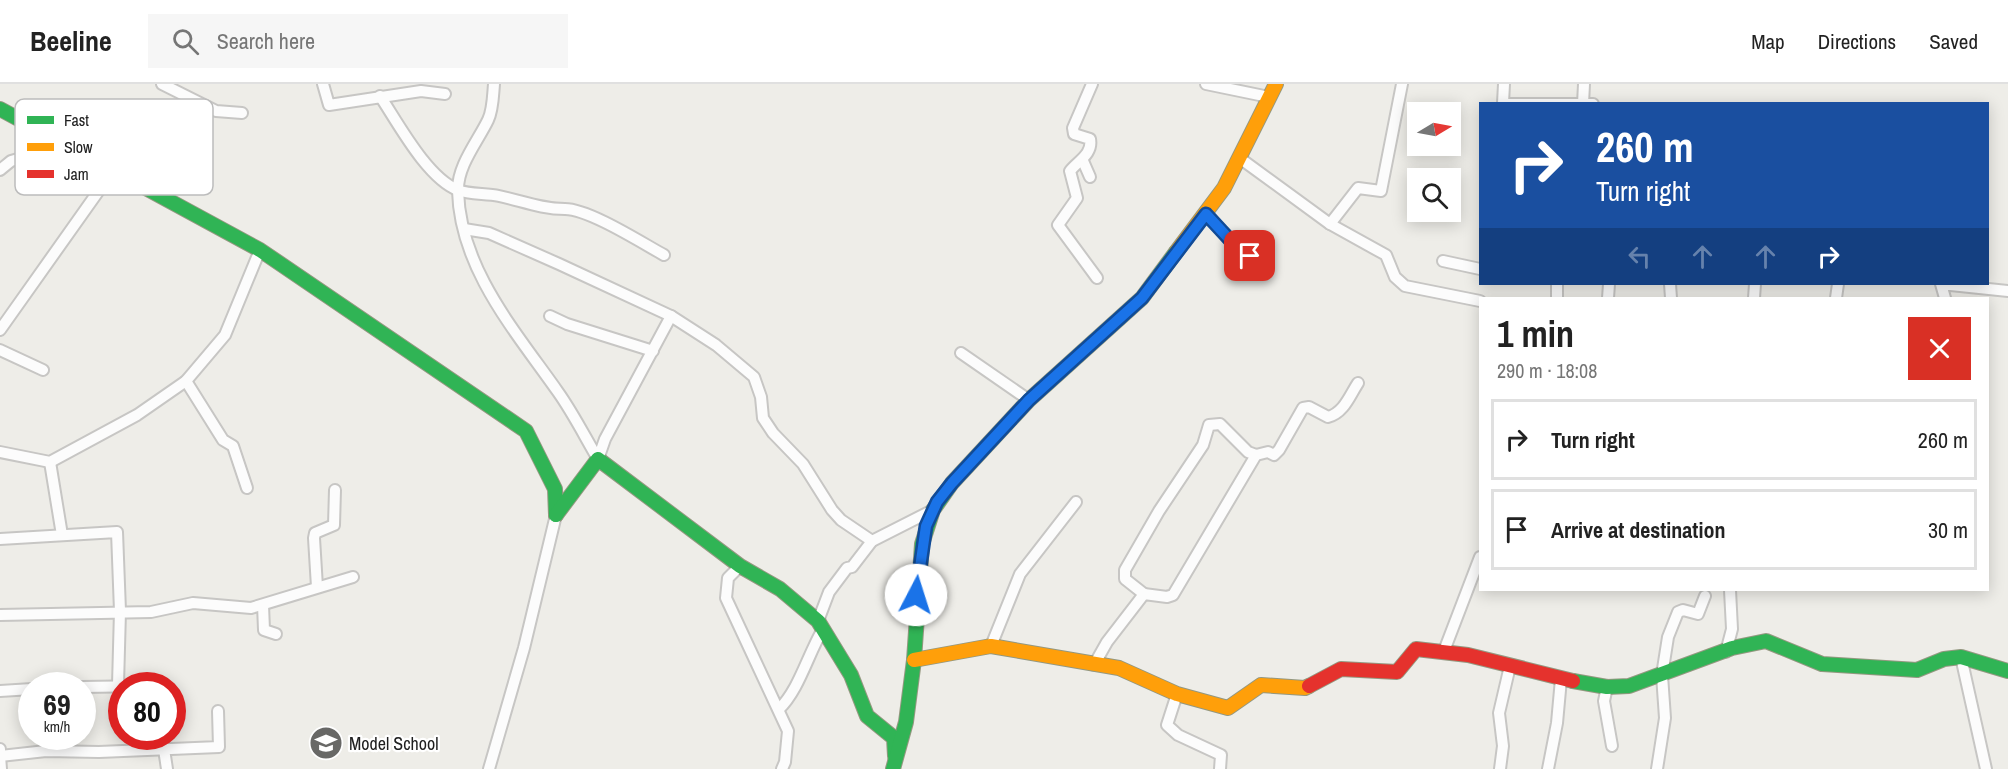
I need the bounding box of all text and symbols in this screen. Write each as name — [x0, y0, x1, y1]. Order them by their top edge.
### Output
search box — [148, 14, 568, 68]
text: Beeline — [30, 22, 112, 60]
icon: search — [169, 25, 202, 58]
text: Search here — [217, 26, 315, 56]
text: Map — [1751, 27, 1785, 56]
text: Directions — [1818, 27, 1896, 56]
text: Saved — [1929, 27, 1978, 56]
legend — [15, 99, 213, 195]
north arrow — [1407, 102, 1461, 156]
map controls — [1407, 102, 1461, 222]
text: Fast — [64, 109, 89, 131]
text: 260 m — [1596, 119, 1694, 175]
icon: right — [1497, 126, 1575, 204]
text: Slow — [64, 136, 93, 158]
text: Jam — [64, 163, 89, 185]
button: search — [1407, 168, 1461, 222]
text: Turn right — [1596, 173, 1690, 209]
pin — [1224, 230, 1275, 281]
icon: arrive — [1233, 239, 1266, 272]
icon: left — [1623, 240, 1656, 273]
icon: ahead — [1686, 240, 1719, 273]
icon: ahead — [1749, 240, 1782, 273]
icon: right — [1812, 240, 1845, 273]
text: 1 min — [1497, 310, 1574, 358]
button: close — [1908, 317, 1971, 380]
text: 290 m · 18:08 — [1497, 357, 1597, 384]
icon: right — [1500, 423, 1533, 456]
text: Turn right — [1551, 425, 1635, 455]
text: 260 m — [1918, 425, 1968, 455]
icon: arrive — [1500, 513, 1533, 546]
text: Arrive at destination — [1551, 515, 1725, 545]
text: 30 m — [1928, 515, 1968, 545]
position arrow — [884, 563, 948, 627]
speed limit sign: 80 — [108, 672, 186, 750]
text: 69 — [43, 684, 71, 724]
text: km/h — [44, 716, 70, 737]
school or university icon: Model School — [308, 725, 344, 761]
place label: Model School — [349, 731, 438, 756]

